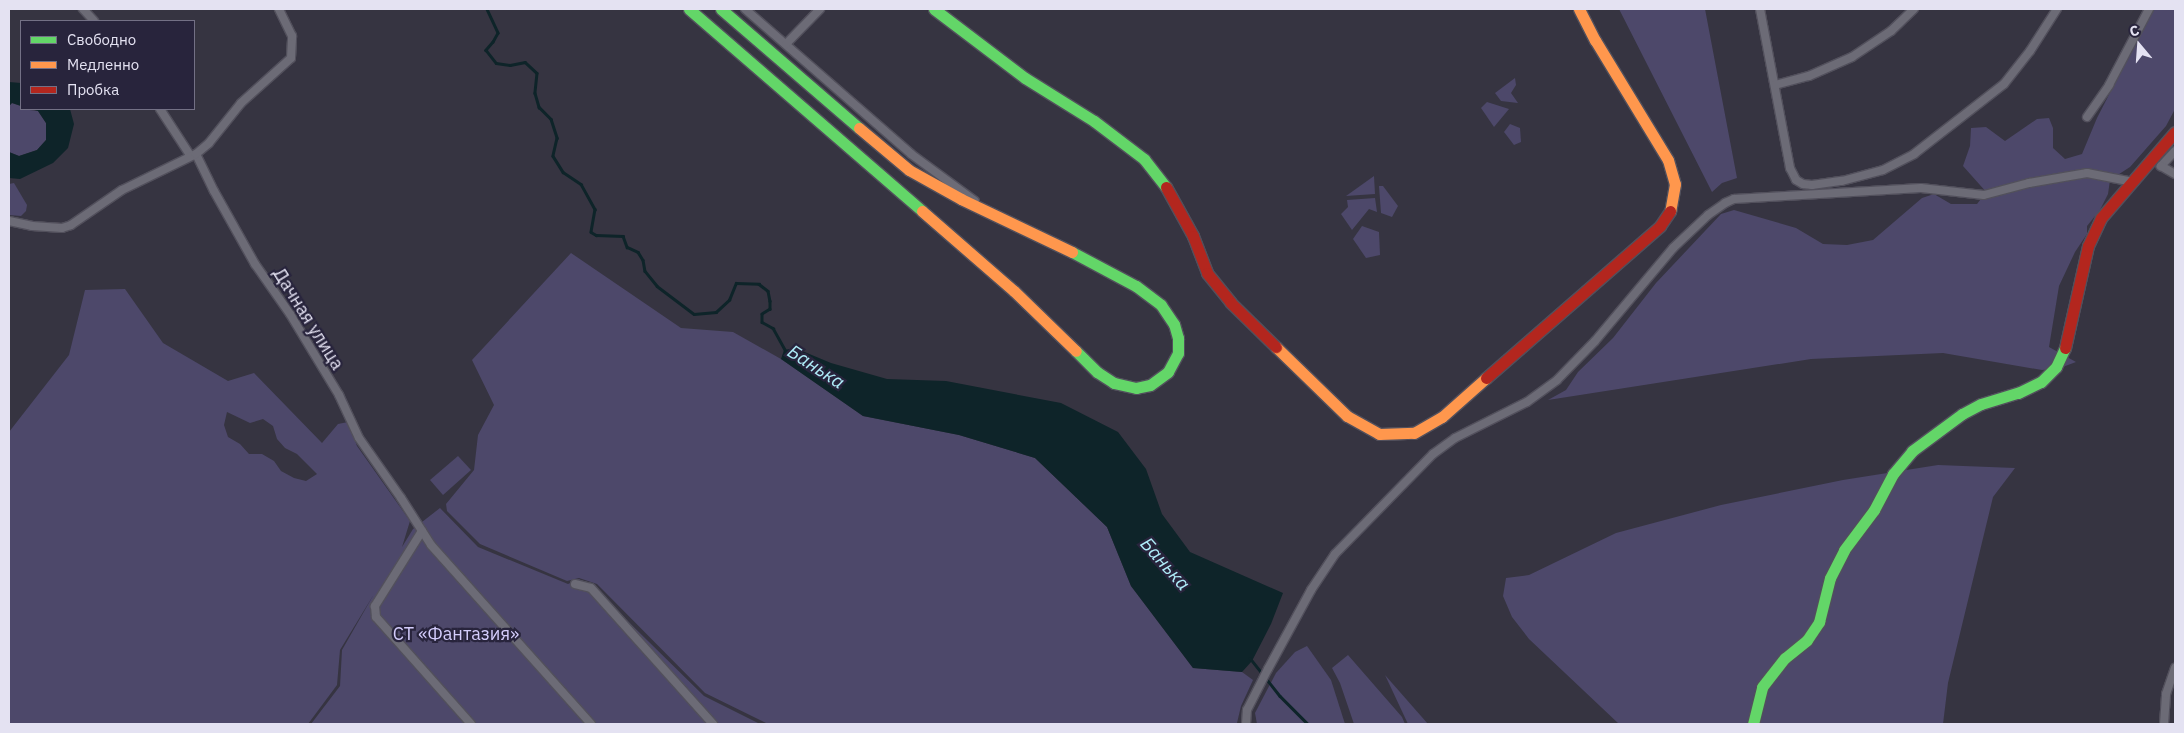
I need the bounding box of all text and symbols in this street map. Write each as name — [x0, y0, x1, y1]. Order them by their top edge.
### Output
legend — [20, 20, 195, 110]
north arrow — [2114, 20, 2164, 70]
text: С — [2127, 21, 2141, 41]
text: Свободно — [67, 30, 136, 49]
text: Медленно — [67, 55, 139, 74]
text: Пробка — [67, 80, 119, 99]
street label: Дачная улица — [268, 264, 348, 374]
water label: Банька — [783, 340, 849, 394]
water label: Банька — [1135, 533, 1195, 595]
park label: СТ «Фантазия» — [393, 623, 519, 645]

